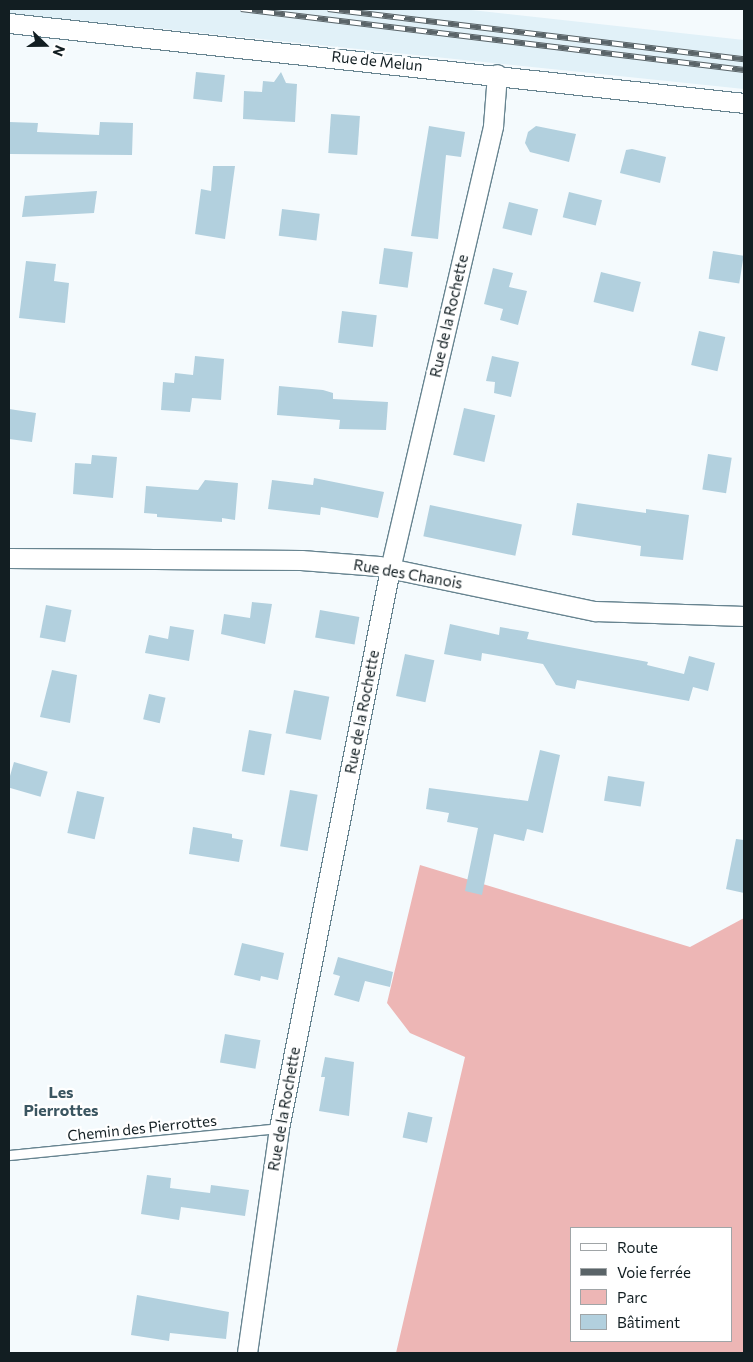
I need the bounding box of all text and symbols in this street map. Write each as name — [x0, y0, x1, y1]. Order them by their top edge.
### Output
north arrow — [20, 20, 70, 70]
text: N — [50, 43, 69, 59]
street label: Rue de Melun — [331, 47, 423, 75]
street label: Rue de la Rochette — [426, 253, 472, 379]
street label: Rue des Chanois — [352, 556, 464, 592]
street label: Rue de la Rochette — [341, 649, 383, 775]
street label: Rue de la Rochette — [264, 1046, 304, 1172]
district label: Les Pierrottes — [23, 1082, 99, 1120]
street label: Chemin des Pierrottes — [66, 1111, 218, 1145]
legend — [570, 1227, 733, 1342]
text: Route — [617, 1238, 658, 1256]
text: Voie ferrée — [617, 1263, 691, 1281]
text: Parc — [617, 1288, 647, 1306]
text: Bâtiment — [617, 1313, 680, 1331]

